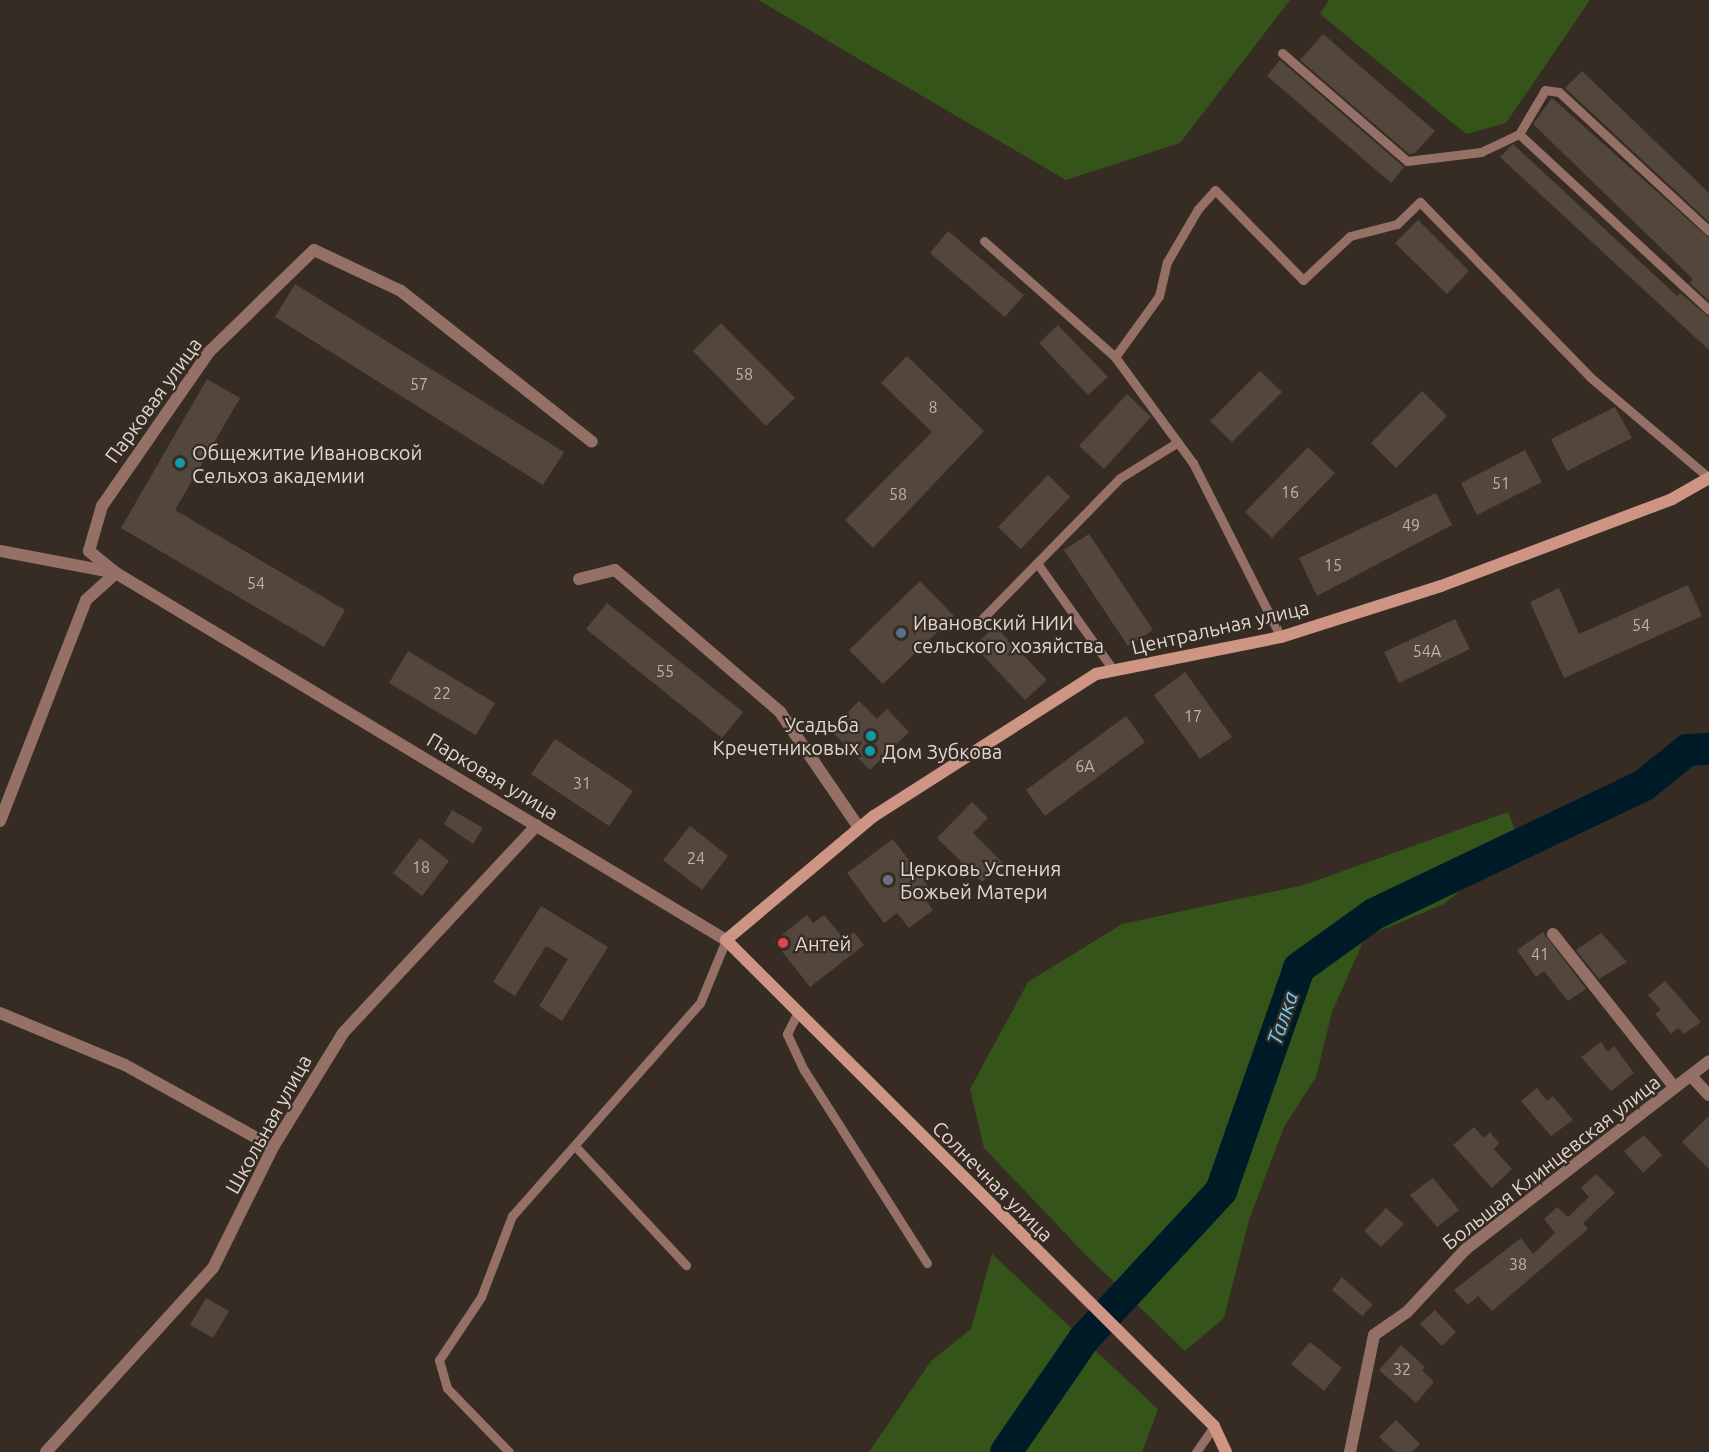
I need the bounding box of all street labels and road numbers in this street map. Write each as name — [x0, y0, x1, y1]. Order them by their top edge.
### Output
street label: Парковая улица — [100, 333, 206, 467]
street label: Центральная улица — [1129, 595, 1311, 659]
street label: Парковая улица — [423, 727, 563, 825]
street label: Школьная улица — [220, 1050, 316, 1198]
street label: Большая Клинцевская улица — [1437, 1070, 1665, 1254]
street label: Солнечная улица — [928, 1116, 1058, 1246]

